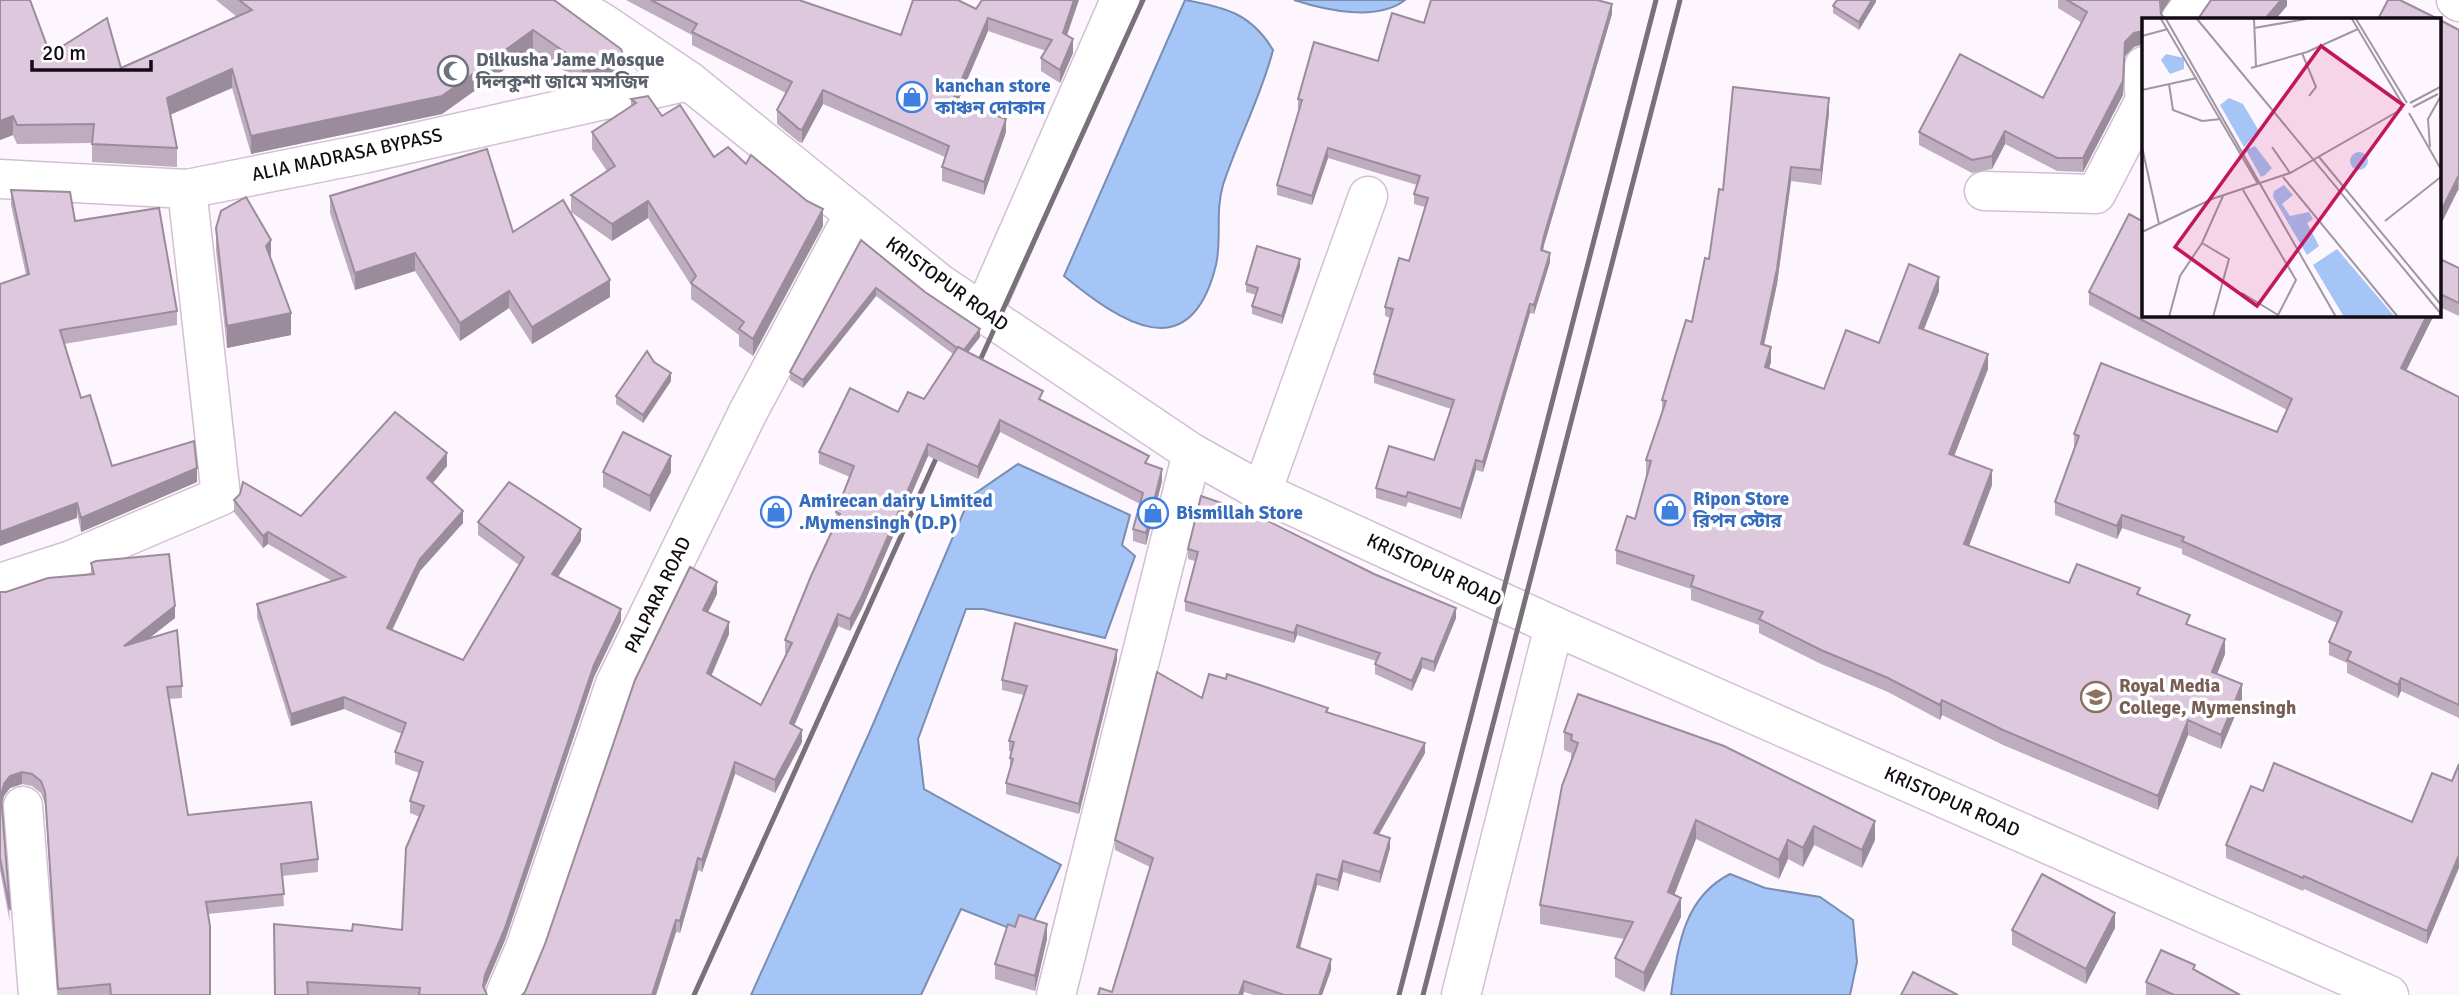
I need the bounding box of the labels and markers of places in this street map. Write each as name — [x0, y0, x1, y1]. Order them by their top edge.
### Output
place label: Dilkusha Jame Mosque দিলকুশা জামে মসজিদ — [475, 48, 665, 94]
mosque icon: Dilkusha Jame Mosque দিলকুশা জামে মসজিদ — [436, 54, 470, 88]
place label: kanchan store কাঞ্চন দোকান — [934, 74, 1051, 120]
shop icon: kanchan store কাঞ্চন দোকান — [895, 80, 929, 114]
place label: Ripon Store রিপন স্টোর — [1692, 487, 1789, 533]
place label: Amirecan dairy Limited .Mymensingh (D.P) — [799, 489, 993, 535]
shop icon: Ripon Store রিপন স্টোর — [1653, 493, 1687, 527]
shop icon: Amirecan dairy Limited .Mymensingh (D.P) — [759, 495, 793, 529]
shop icon: Bismillah Store — [1136, 496, 1170, 530]
place label: Bismillah Store — [1176, 501, 1303, 525]
place label: Royal Media College, Mymensingh — [2119, 674, 2296, 720]
school or university icon: Royal Media College, Mymensingh — [2079, 680, 2113, 714]

